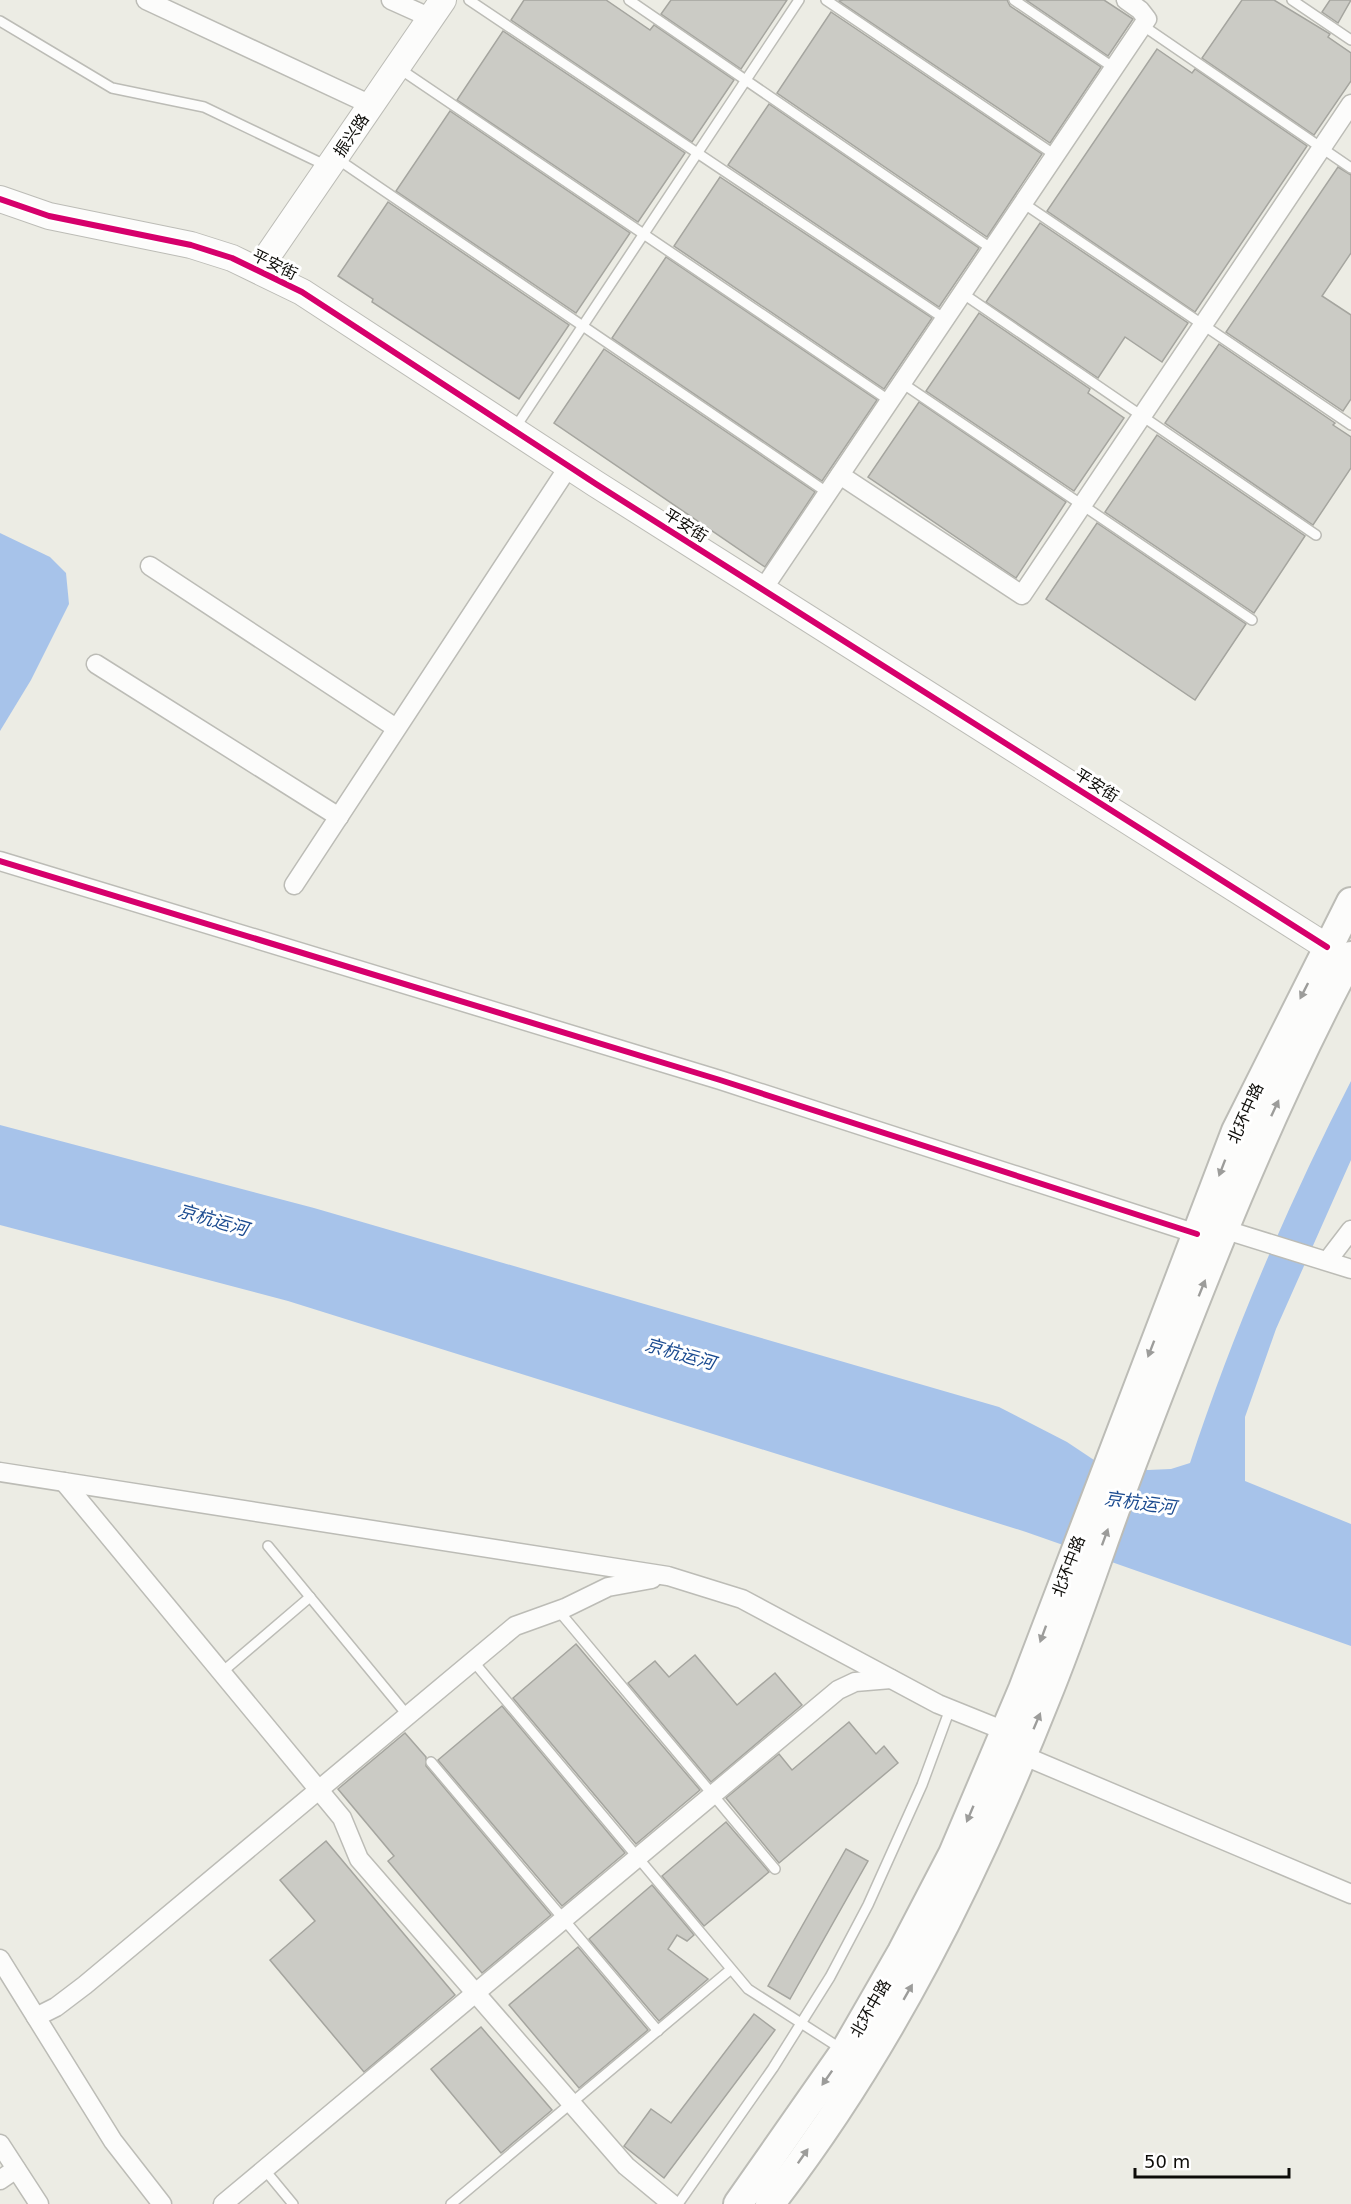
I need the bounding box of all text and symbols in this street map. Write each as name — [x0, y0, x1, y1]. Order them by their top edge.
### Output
street label: 振兴路 — [330, 110, 373, 160]
street label: 平安街 — [249, 245, 301, 284]
street label: 平安街 — [660, 505, 711, 546]
street label: 平安街 — [1071, 765, 1122, 806]
one-way arrow — [1300, 982, 1310, 1000]
street label: 北环中路 — [1224, 1080, 1267, 1146]
one-way arrow — [1271, 1099, 1280, 1116]
one-way arrow — [1217, 1159, 1226, 1177]
water label: 京杭运河 — [176, 1200, 254, 1240]
one-way arrow — [1197, 1279, 1207, 1297]
water label: 京杭运河 — [643, 1334, 721, 1374]
one-way arrow — [1146, 1341, 1156, 1359]
water label: 京杭运河 — [1103, 1487, 1180, 1518]
one-way arrow — [1100, 1528, 1110, 1546]
street label: 北环中路 — [1048, 1533, 1089, 1599]
one-way arrow — [1038, 1625, 1047, 1643]
one-way arrow — [1032, 1713, 1041, 1730]
one-way arrow — [965, 1806, 975, 1824]
street label: 北环中路 — [846, 1976, 895, 2041]
one-way arrow — [903, 1983, 913, 2000]
one-way arrow — [821, 2069, 833, 2085]
scale bar — [1135, 2141, 1290, 2179]
one-way arrow — [797, 2148, 808, 2164]
text: 50 m — [1144, 2151, 1190, 2172]

